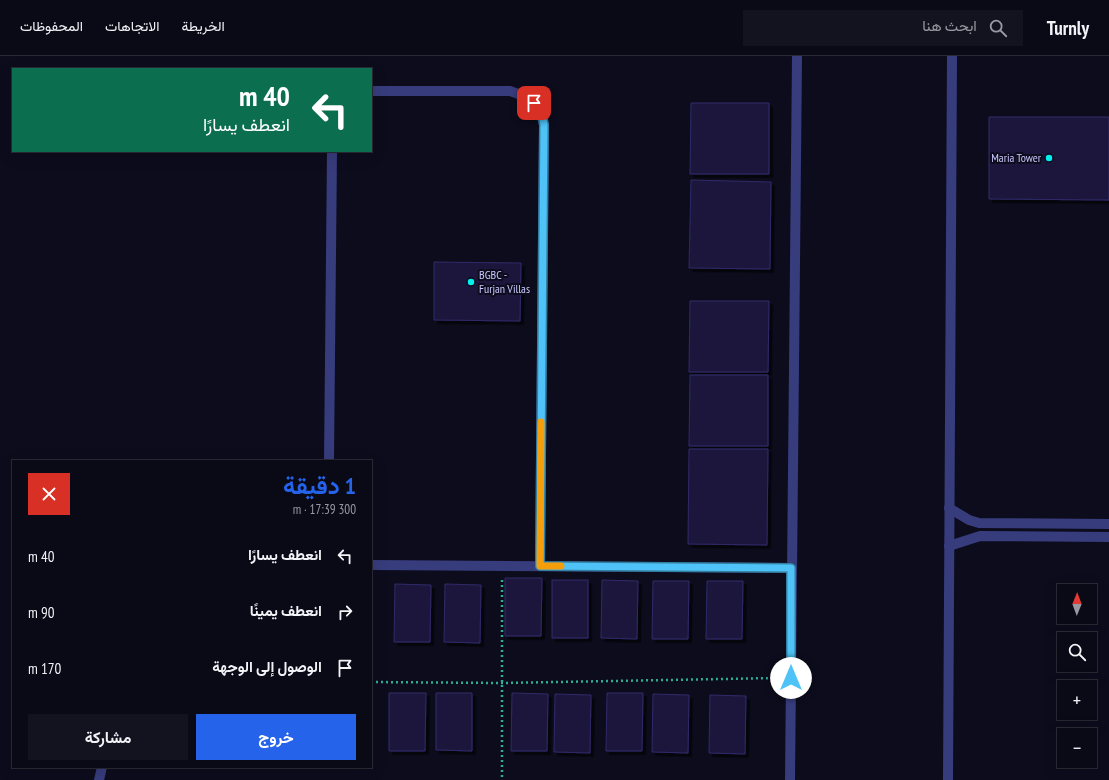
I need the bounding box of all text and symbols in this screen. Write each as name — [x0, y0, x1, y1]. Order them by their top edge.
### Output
search box — [743, 10, 1023, 46]
text: ابحث هنا — [922, 16, 977, 35]
text: Turnly — [1047, 16, 1089, 40]
text: المحفوظات — [20, 17, 83, 35]
text: الاتجاهات — [105, 17, 159, 35]
text: الخريطة — [181, 17, 225, 35]
icon: search — [987, 17, 1009, 39]
text: 40 m — [239, 77, 290, 114]
icon: left — [304, 84, 356, 136]
pin — [517, 86, 551, 120]
icon: arrive — [523, 92, 545, 114]
text: انعطف يسارًا — [203, 113, 290, 136]
place label: Maria Tower — [991, 150, 1042, 165]
marker: Maria Tower — [1044, 153, 1054, 163]
place label: BGBC - Furjan Villas — [479, 267, 530, 296]
marker: BGBC - Furjan Villas — [466, 277, 476, 287]
text: 1 دقيقة — [283, 470, 356, 501]
button: close — [28, 473, 70, 515]
text: 300 m · 17:39 — [293, 501, 356, 518]
text: انعطف يسارًا — [248, 545, 322, 564]
icon: left — [334, 545, 356, 567]
text: 40 m — [28, 547, 54, 566]
north arrow — [1057, 584, 1097, 624]
map controls — [1057, 584, 1097, 768]
text: انعطف يمينًا — [250, 601, 322, 620]
icon: right — [334, 601, 356, 623]
text: 90 m — [28, 603, 54, 622]
button: search — [1057, 632, 1097, 672]
text: الوصول إلى الوجهة — [212, 657, 322, 676]
icon: arrive — [334, 657, 356, 679]
position arrow — [770, 657, 812, 699]
text: 170 m — [28, 659, 61, 678]
button: + — [1057, 680, 1097, 720]
button: مشاركة — [28, 714, 188, 760]
button: خروج — [196, 714, 356, 760]
button: − — [1057, 728, 1097, 768]

